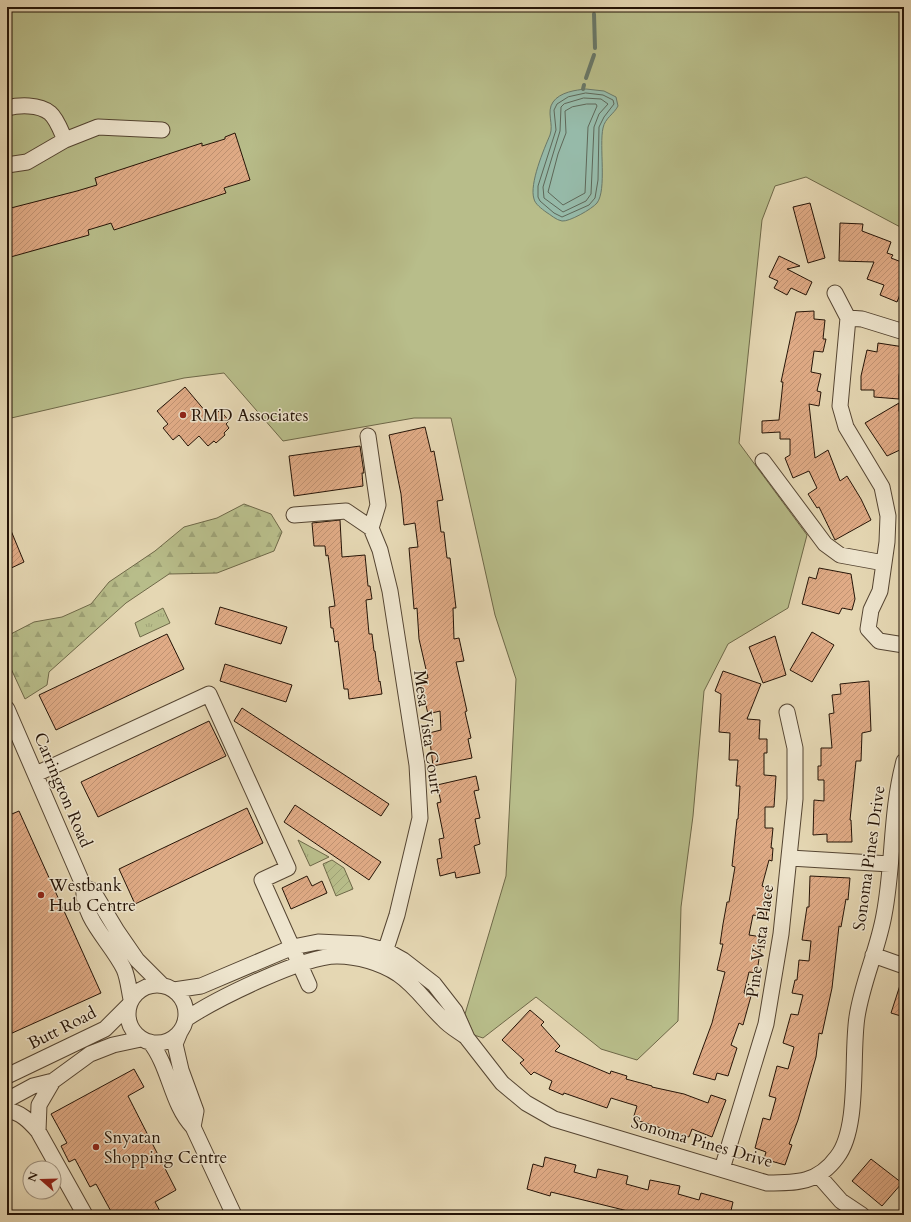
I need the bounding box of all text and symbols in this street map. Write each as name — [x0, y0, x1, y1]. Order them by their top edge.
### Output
place label: RMD Associates — [191, 404, 309, 427]
marker: RMD Associates — [178, 410, 188, 420]
street label: Mesa Vista Court — [408, 669, 448, 796]
street label: Carrington Road — [28, 729, 98, 851]
street label: Sonoma Pines Drive — [847, 784, 891, 932]
place label: Westbank Hub Centre — [48, 874, 136, 917]
street label: Pine Vista Place — [741, 883, 779, 999]
marker: Westbank Hub Centre — [36, 890, 46, 900]
street label: Butt Road — [24, 1001, 100, 1055]
street label: Sonoma Pines Drive — [628, 1111, 776, 1173]
place label: Snyatan Shopping Centre — [104, 1126, 227, 1169]
marker: Snyatan Shopping Centre — [91, 1142, 101, 1152]
north arrow — [22, 1160, 62, 1200]
text: N — [24, 1169, 42, 1184]

